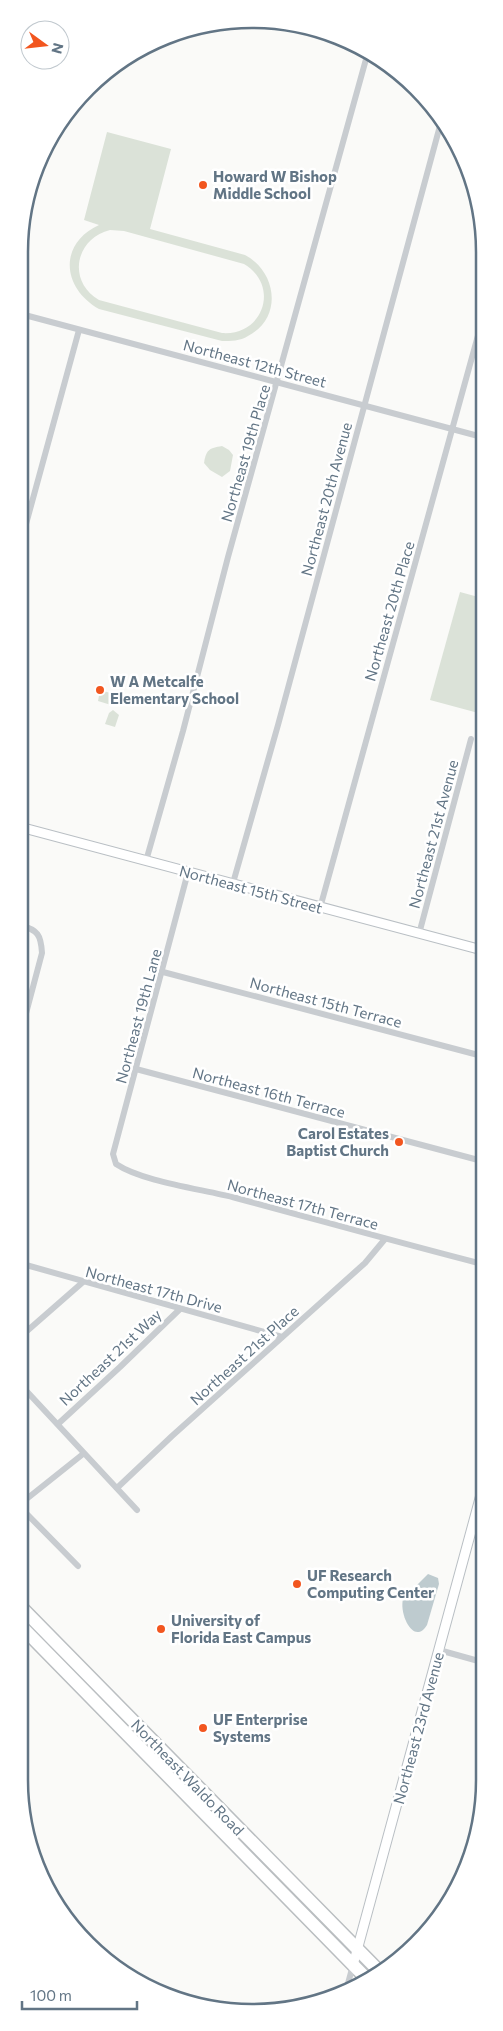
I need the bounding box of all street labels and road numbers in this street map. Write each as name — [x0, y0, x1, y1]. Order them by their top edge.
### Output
street label: Northeast 12th Street — [182, 335, 328, 391]
street label: Northeast 19th Place — [217, 382, 273, 524]
street label: Northeast 20th Avenue — [297, 420, 355, 578]
street label: Northeast 20th Place — [360, 539, 418, 683]
street label: Northeast 21st Avenue — [404, 758, 462, 910]
street label: Northeast 15th Street — [177, 861, 325, 917]
street label: Northeast 19th Lane — [111, 947, 165, 1085]
street label: Northeast 15th Terrace — [248, 973, 404, 1031]
street label: Northeast 16th Terrace — [191, 1063, 347, 1121]
street label: Northeast 17th Terrace — [225, 1175, 381, 1233]
street label: Northeast 17th Drive — [84, 1262, 224, 1316]
street label: Northeast 21st Place — [186, 1302, 302, 1408]
street label: Northeast 21st Way — [55, 1305, 165, 1409]
street label: Northeast 23rd Avenue — [389, 1650, 447, 1806]
street label: Northeast Waldo Road — [128, 1715, 248, 1839]

